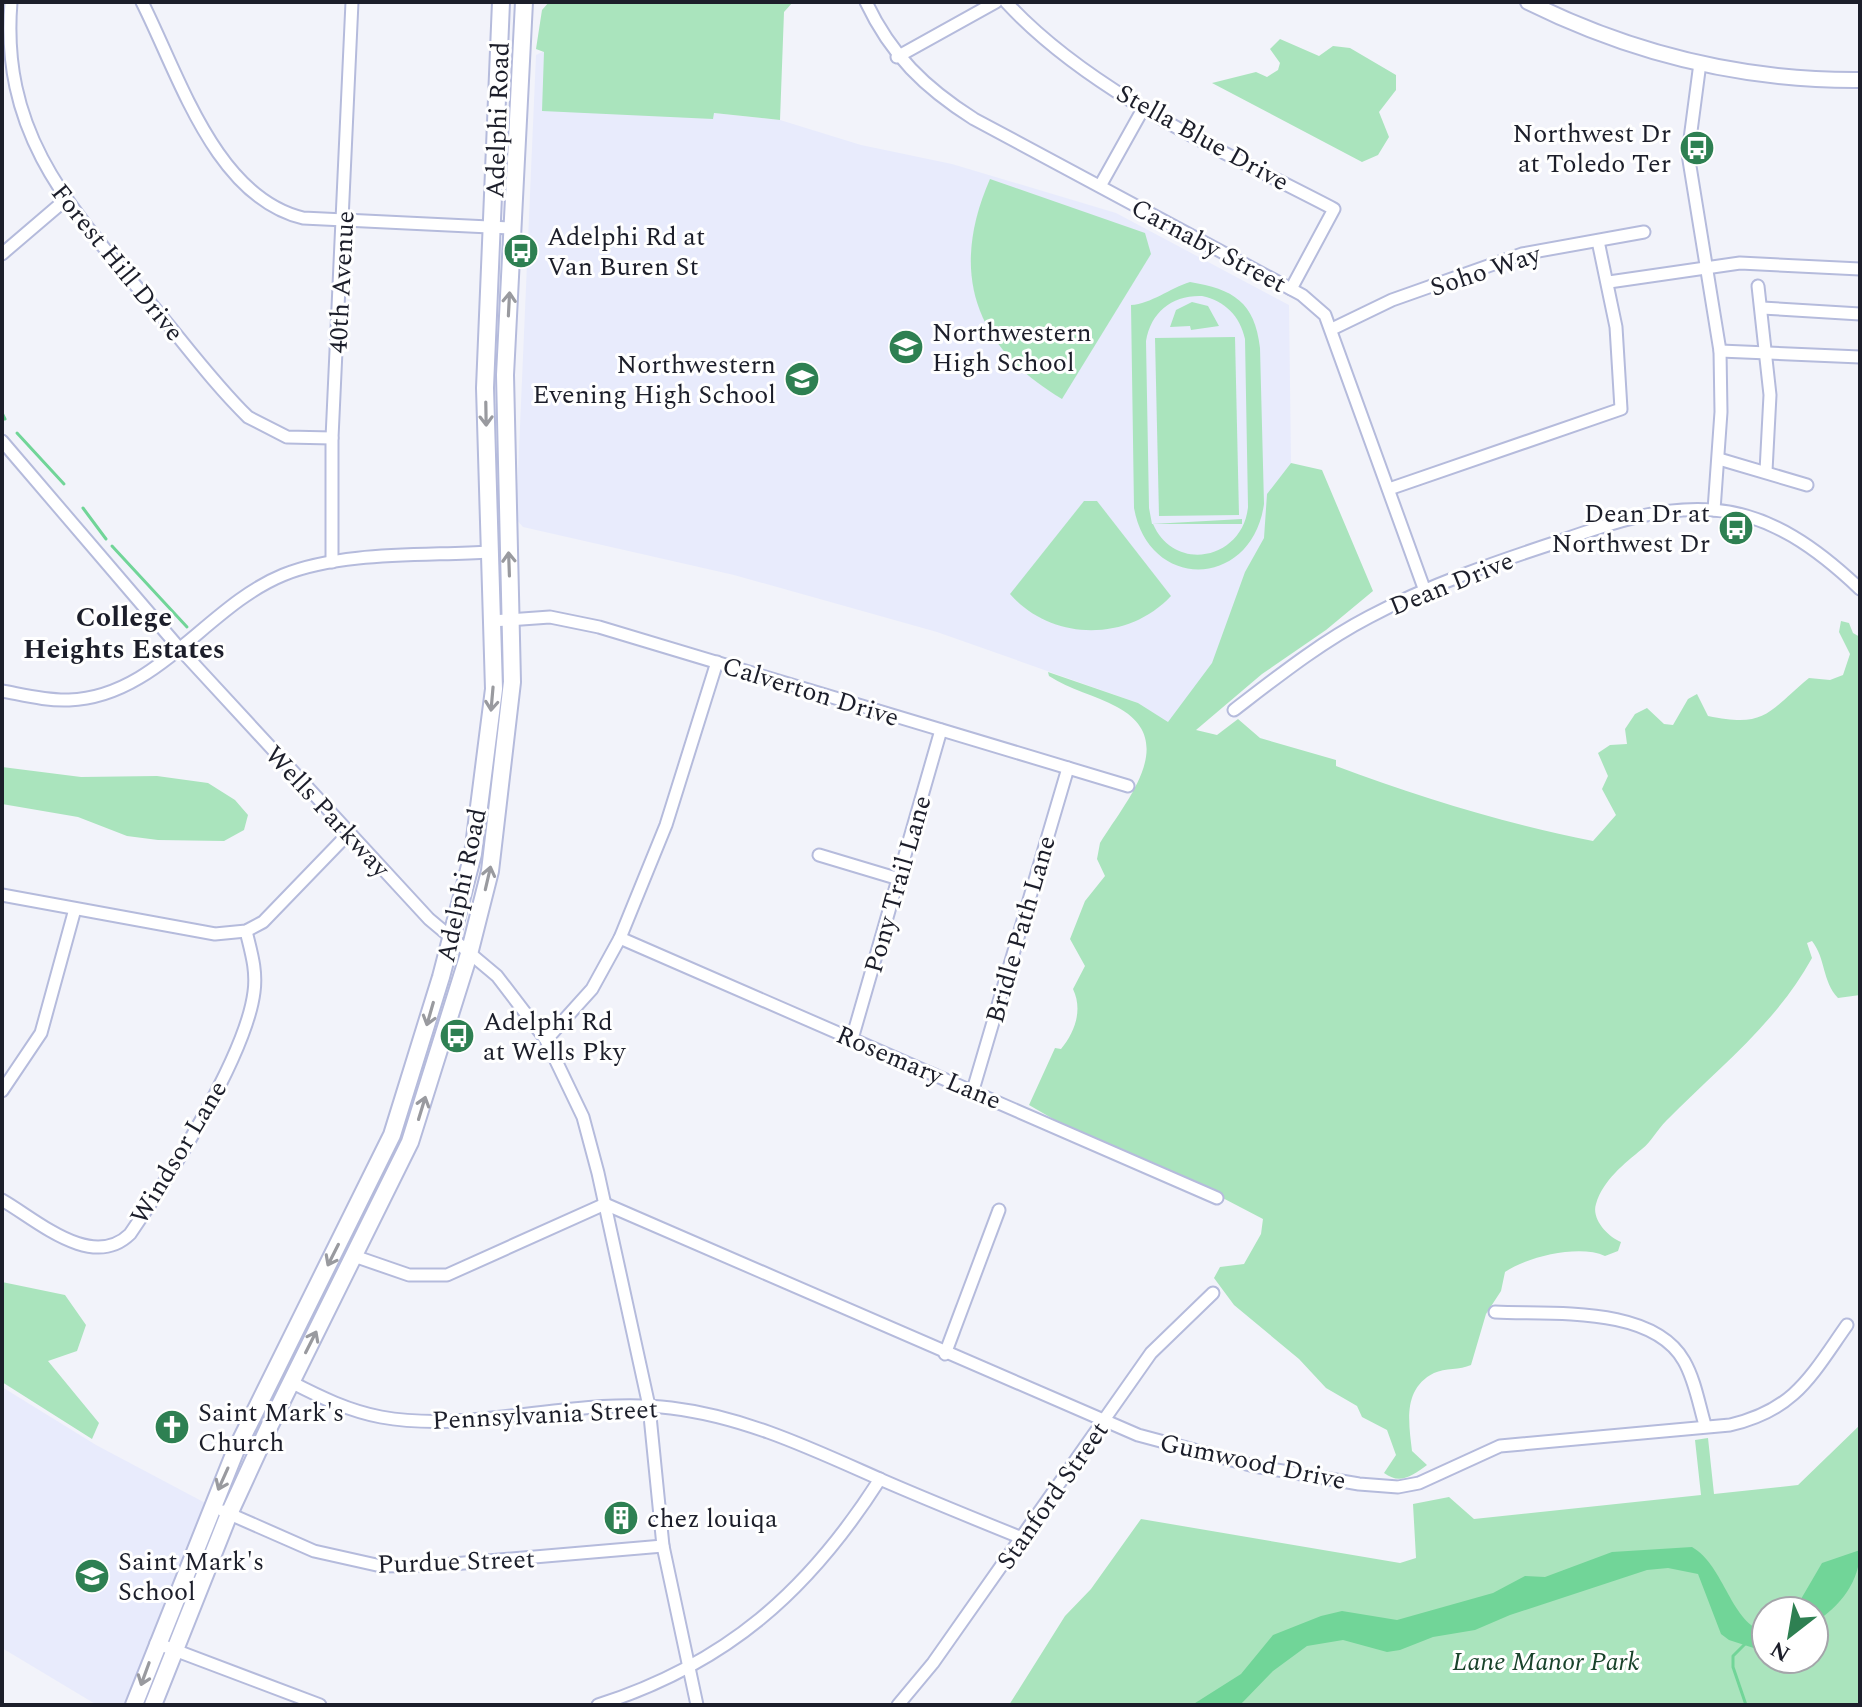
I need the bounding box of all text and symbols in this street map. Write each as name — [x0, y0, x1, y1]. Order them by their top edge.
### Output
street label: Adelphi Road — [475, 41, 521, 199]
street label: Stella Blue Drive — [1109, 74, 1296, 202]
place label: Northwest Dr at Toledo Ter — [1512, 114, 1671, 184]
bus stop icon: Northwest Dr at Toledo Ter — [1678, 129, 1716, 167]
street label: Forest Hill Drive — [41, 175, 194, 350]
street label: Carnaby Street — [1124, 188, 1294, 304]
street label: 40th Avenue — [318, 210, 366, 354]
place label: Adelphi Rd at Van Buren St — [547, 217, 705, 287]
bus stop icon: Adelphi Rd at Van Buren St — [502, 232, 540, 270]
street label: Soho Way — [1425, 234, 1547, 308]
one-way arrow — [501, 291, 516, 318]
place label: Northwestern High School — [932, 313, 1092, 383]
school or university icon: Northwestern High School — [887, 328, 925, 366]
place label: Northwestern Evening High School — [533, 345, 776, 415]
school or university icon: Northwestern Evening High School — [783, 360, 821, 398]
one-way arrow — [478, 400, 493, 427]
place label: Dean Dr at Northwest Dr — [1551, 494, 1710, 564]
bus stop icon: Dean Dr at Northwest Dr — [1717, 509, 1755, 547]
street label: Dean Drive — [1383, 541, 1520, 627]
one-way arrow — [501, 551, 516, 578]
district label: College Heights Estates — [23, 596, 225, 671]
street label: Calverton Drive — [717, 646, 904, 738]
one-way arrow — [485, 685, 500, 712]
street label: Wells Parkway — [255, 736, 401, 888]
street label: Pony Trail Lane — [853, 791, 942, 978]
street label: Adelphi Road — [426, 804, 498, 966]
street label: Bridle Path Lane — [975, 831, 1067, 1028]
one-way arrow — [481, 866, 496, 892]
one-way arrow — [422, 1001, 437, 1027]
place label: Adelphi Rd at Wells Pky — [483, 1002, 627, 1072]
street label: Rosemary Lane — [830, 1015, 1008, 1121]
bus stop icon: Adelphi Rd at Wells Pky — [438, 1017, 476, 1055]
street label: Windsor Lane — [120, 1073, 238, 1232]
one-way arrow — [415, 1095, 430, 1120]
one-way arrow — [325, 1242, 341, 1266]
one-way arrow — [304, 1331, 319, 1355]
street label: Pennsylvania Street — [431, 1389, 659, 1441]
place label: Saint Mark's Church — [198, 1393, 344, 1463]
church icon: Saint Mark's Church — [153, 1408, 191, 1446]
street label: Stanford Street — [987, 1413, 1119, 1578]
street label: Gumwood Drive — [1156, 1423, 1350, 1501]
one-way arrow — [215, 1467, 230, 1491]
building icon: chez louiqa — [602, 1499, 640, 1537]
place label: chez louiqa — [647, 1499, 778, 1539]
street label: Purdue Street — [376, 1539, 536, 1585]
place label: Saint Mark's School — [118, 1542, 264, 1612]
school or university icon: Saint Mark's School — [73, 1557, 111, 1595]
north arrow — [1750, 1595, 1830, 1675]
text: N — [1764, 1632, 1797, 1670]
park label: Lane Manor Park — [1452, 1642, 1640, 1682]
one-way arrow — [137, 1661, 151, 1686]

